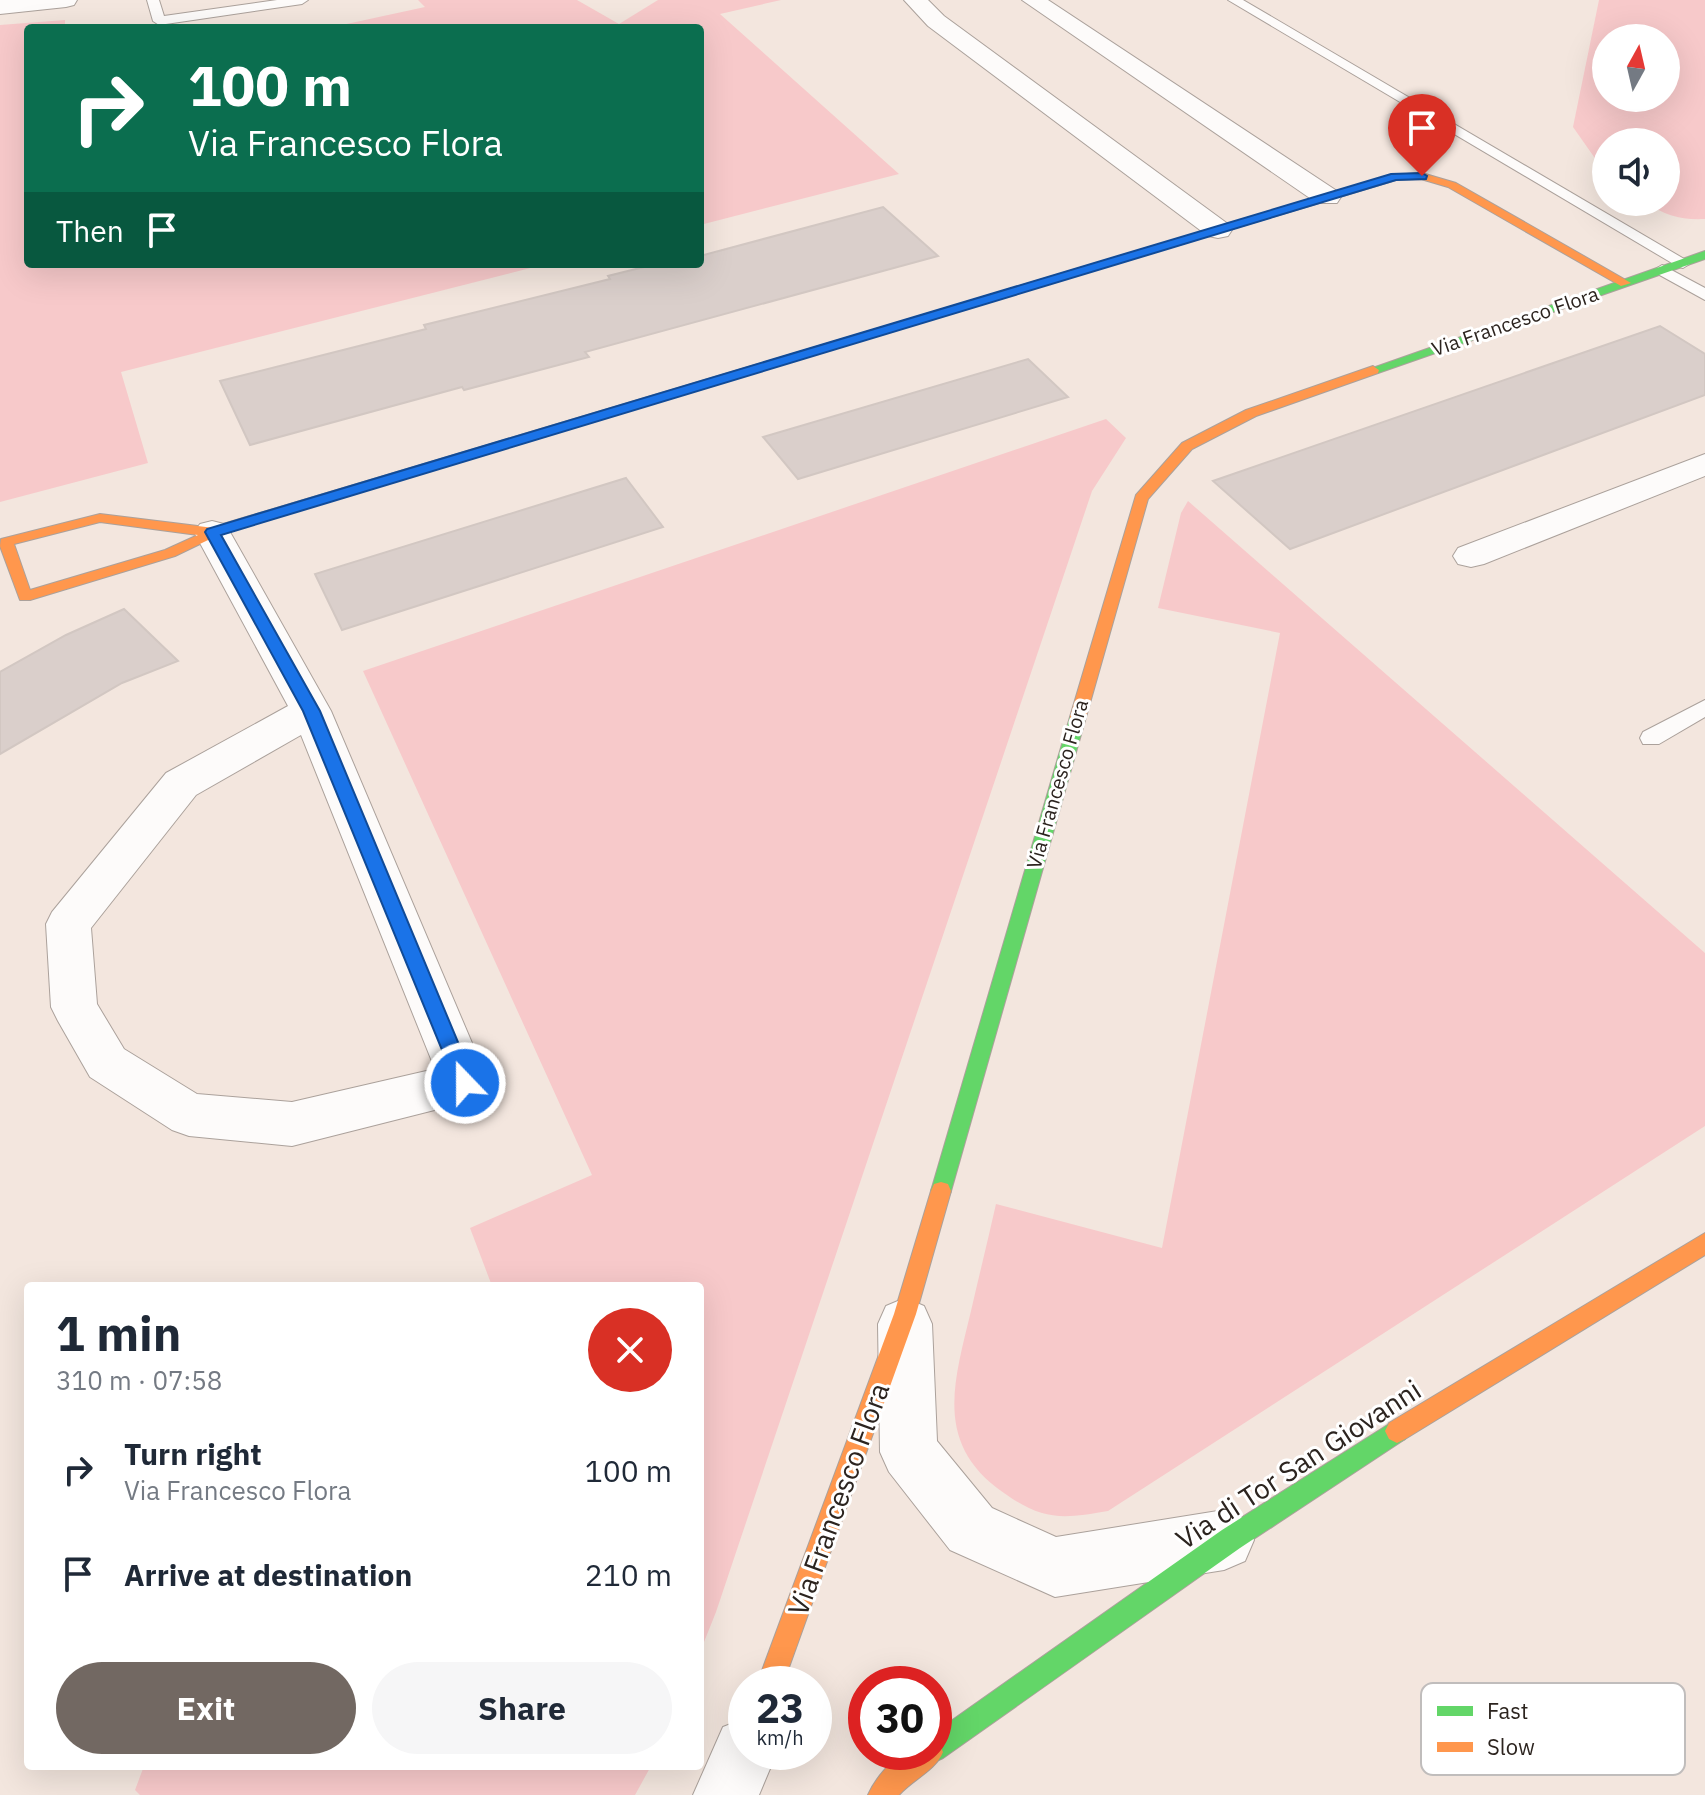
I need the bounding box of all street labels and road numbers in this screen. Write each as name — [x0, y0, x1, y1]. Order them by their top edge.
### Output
street label: Via Francesco Flora — [1428, 280, 1602, 362]
street label: Via Francesco Flora — [1020, 696, 1094, 872]
street label: Via di Tor San Giovanni — [1168, 1371, 1428, 1557]
street label: Via Francesco Flora — [779, 1378, 897, 1620]

